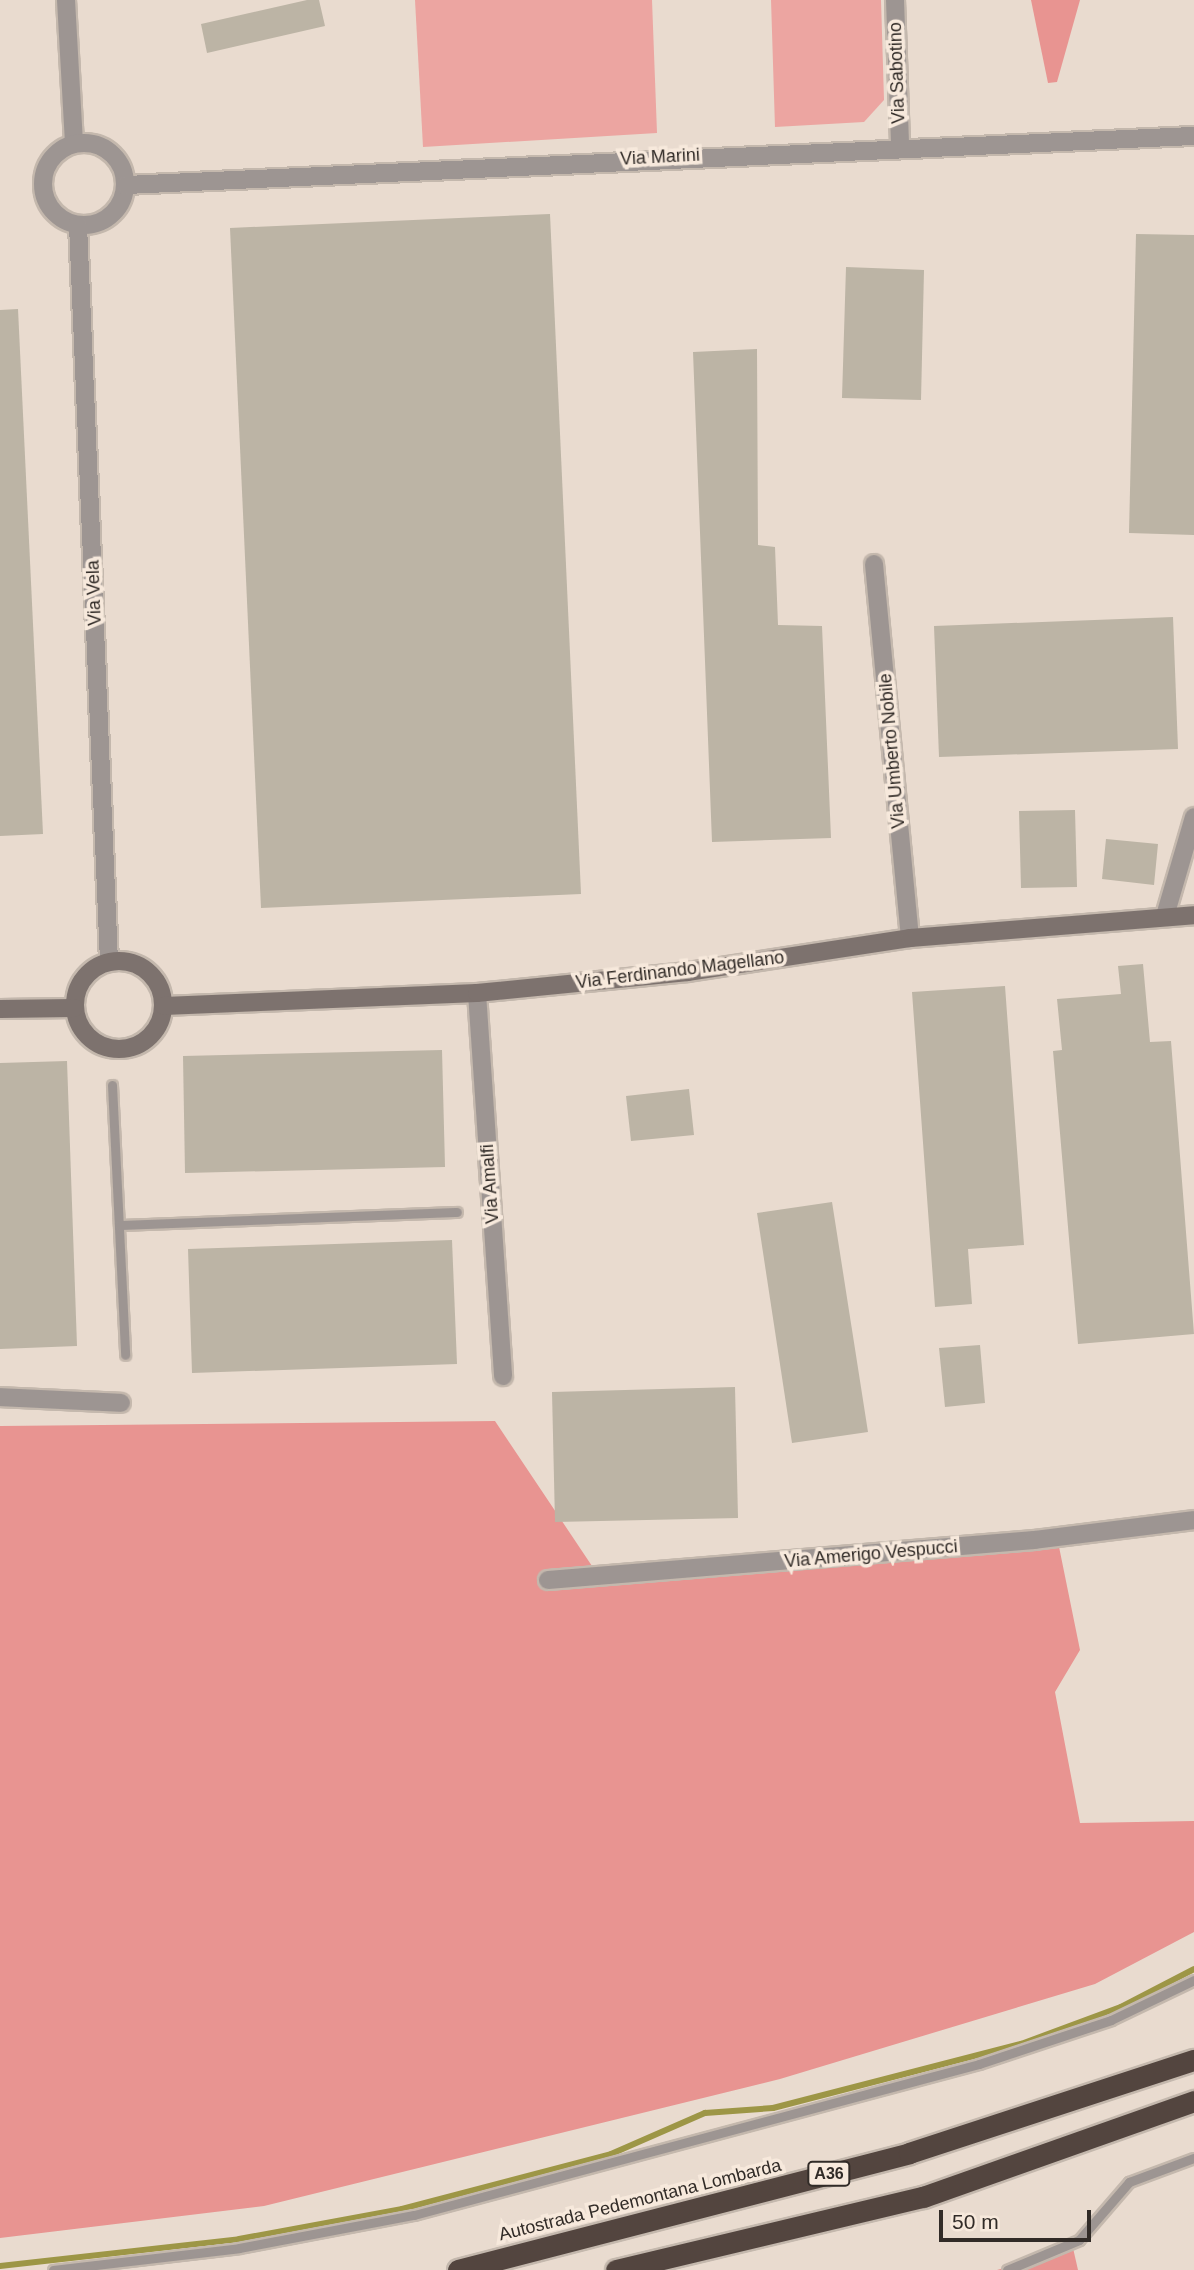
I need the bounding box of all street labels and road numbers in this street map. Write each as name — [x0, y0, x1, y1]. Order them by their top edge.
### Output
street label: Via Sabotino — [884, 22, 910, 124]
street label: Via Marini — [620, 144, 700, 170]
street label: Via Vela — [82, 560, 106, 626]
street label: Via Umberto Nobile — [874, 672, 910, 830]
street label: Via Ferdinando Magellano — [575, 946, 785, 994]
street label: Via Amalfi — [476, 1143, 504, 1225]
street label: Via Amerigo Vespucci — [783, 1536, 959, 1572]
street label: Autostrada Pedemontana Lombarda — [497, 2154, 783, 2246]
road number: A36 — [806, 2162, 852, 2186]

